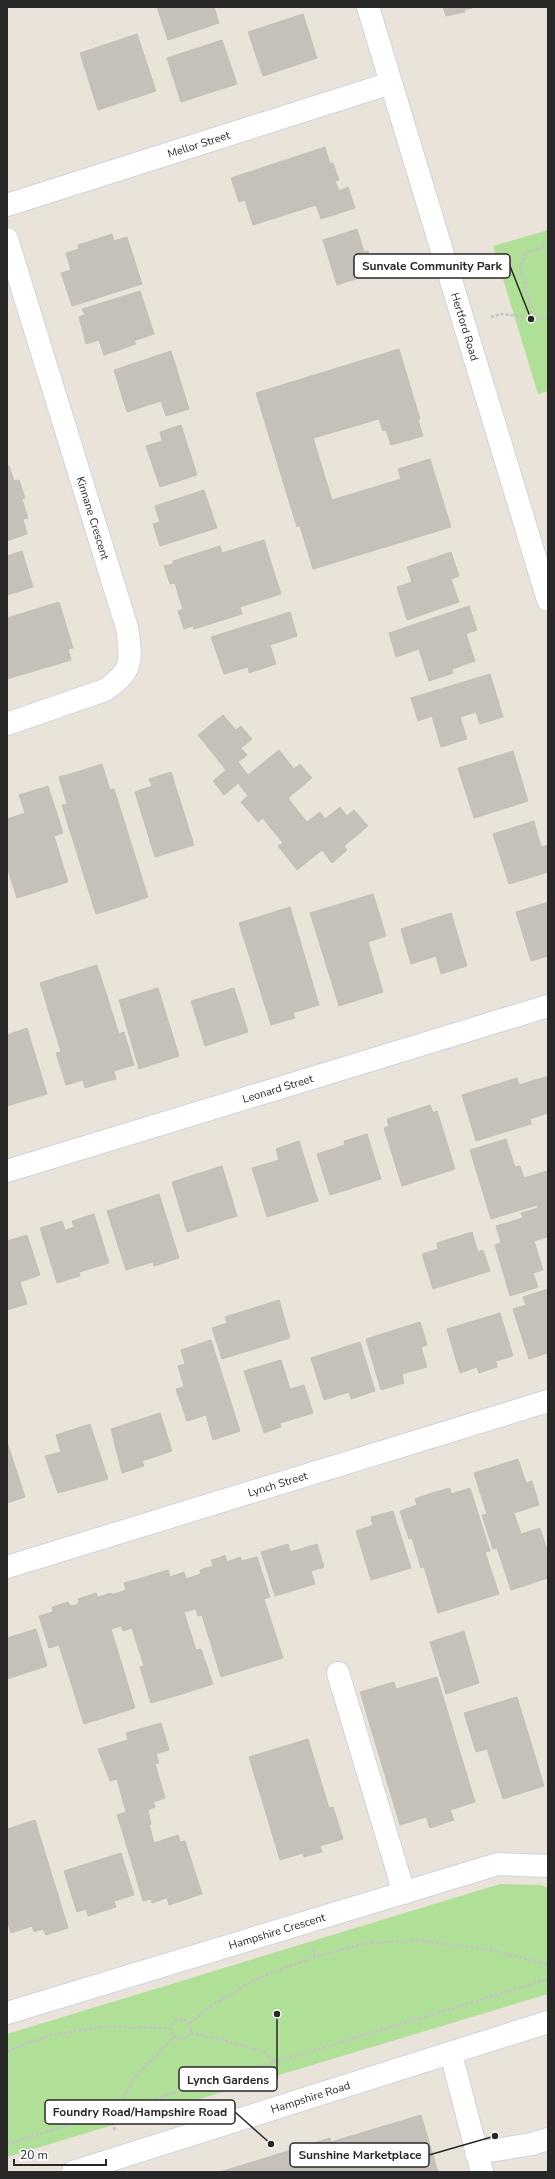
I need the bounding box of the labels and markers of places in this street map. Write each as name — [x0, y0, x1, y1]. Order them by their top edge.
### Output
callout: Sunvale Community Park — [354, 254, 510, 278]
callout: Lynch Gardens — [179, 2067, 277, 2091]
callout: Foundry Road/Hampshire Road — [45, 2100, 235, 2124]
callout: Sunshine Marketplace — [290, 2143, 429, 2167]

